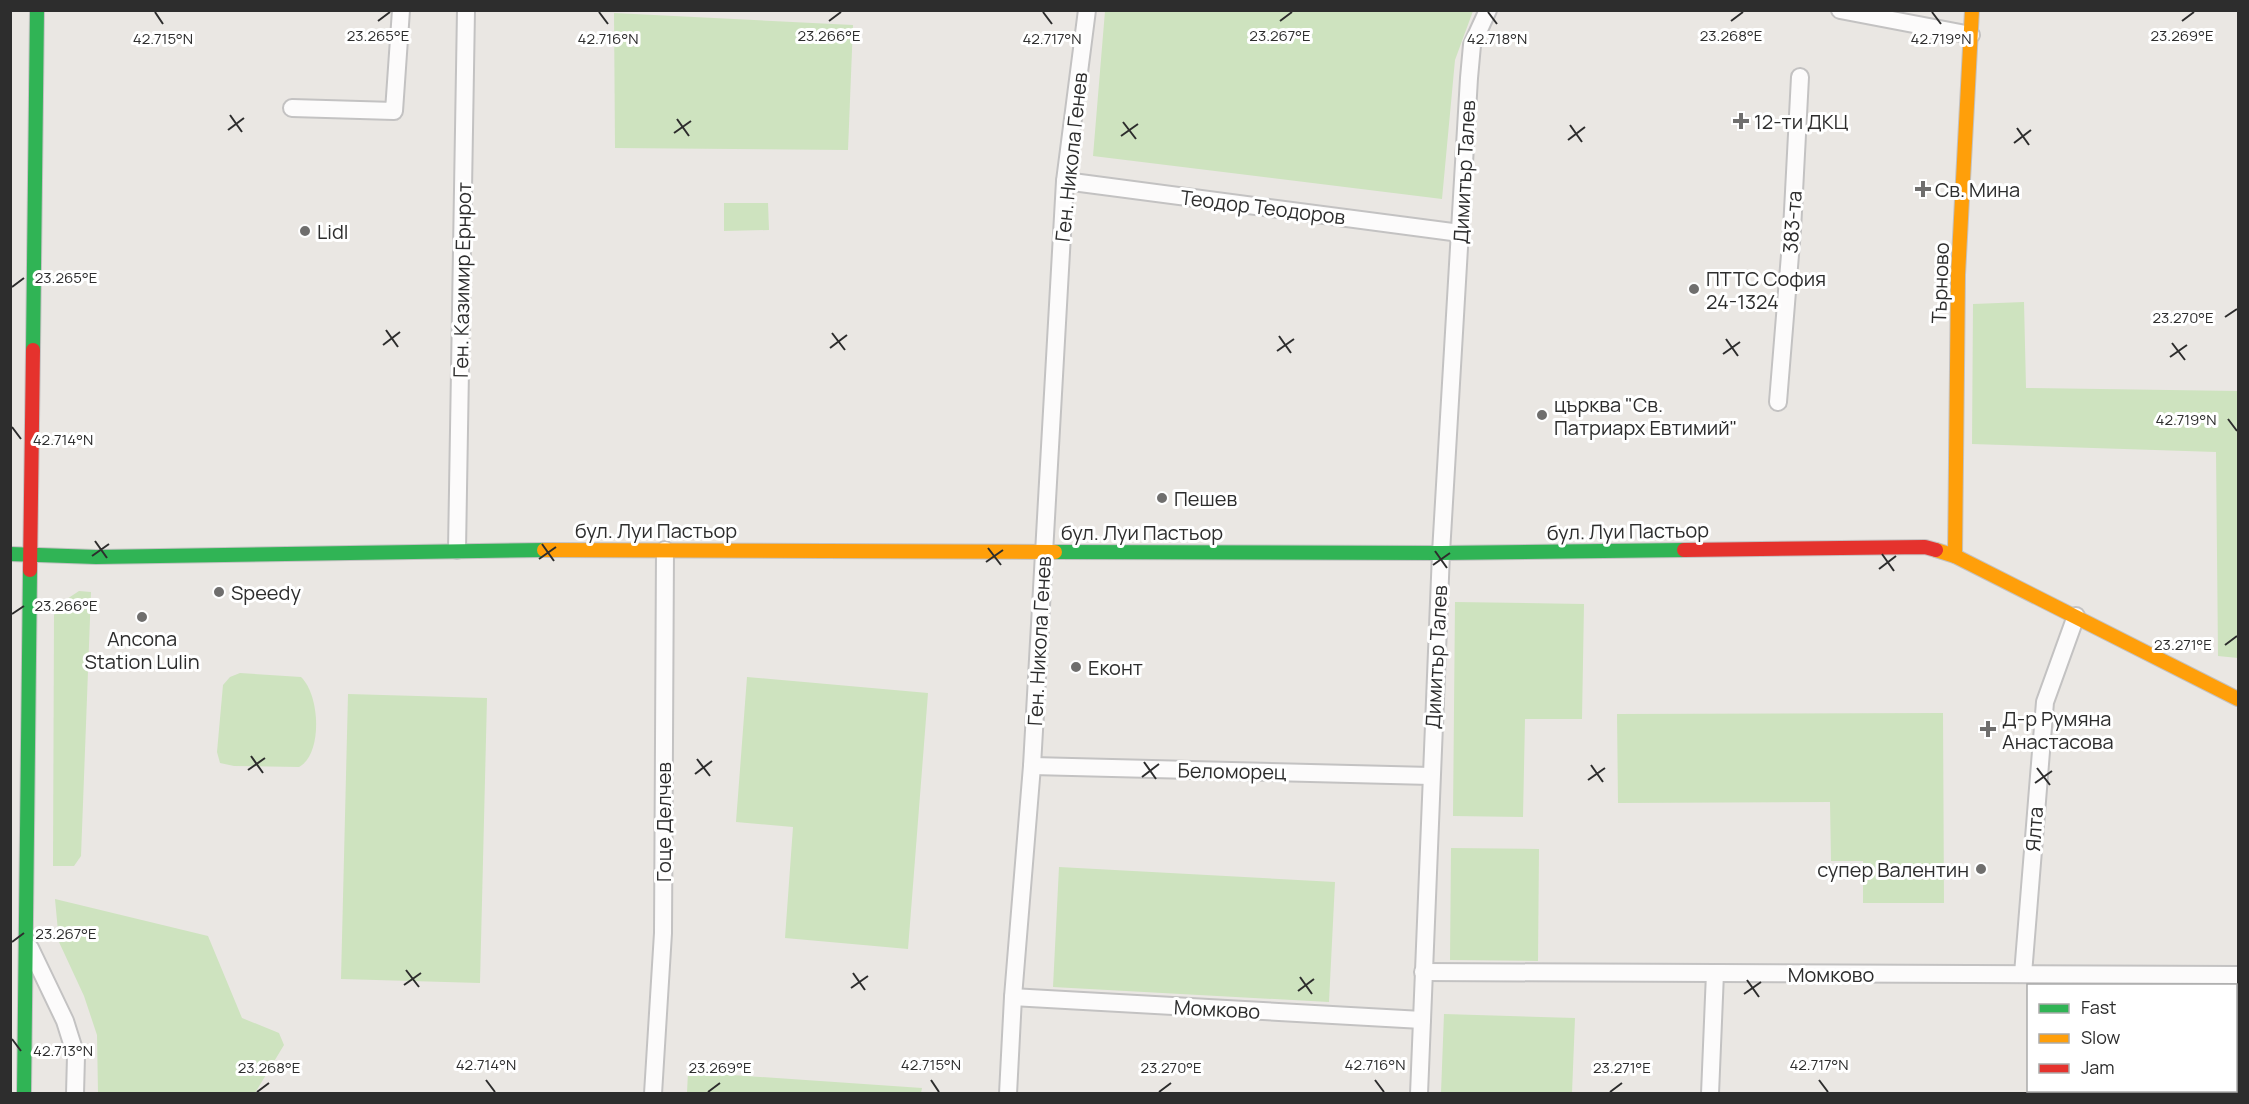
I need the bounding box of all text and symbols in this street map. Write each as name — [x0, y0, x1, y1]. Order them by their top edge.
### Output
text: 23.265°E — [347, 25, 409, 46]
text: 23.266°E — [797, 25, 861, 46]
text: 23.267°E — [1249, 25, 1311, 46]
text: 23.268°E — [1700, 25, 1762, 46]
text: 23.269°E — [2151, 25, 2213, 46]
text: 42.715°N — [133, 28, 193, 49]
text: 42.716°N — [578, 28, 638, 49]
text: 42.717°N — [1022, 28, 1082, 49]
text: 42.718°N — [1467, 28, 1527, 49]
text: 42.719°N — [1911, 28, 1971, 49]
street label: Ген. Никола Генев — [1049, 71, 1093, 243]
street label: Димитър Талев — [1447, 99, 1481, 245]
place label: 12-ти ДКЦ — [1754, 108, 1849, 135]
marker: 12-ти ДКЦ — [1732, 112, 1750, 130]
place label: Св. Мина — [1935, 176, 2020, 203]
street label: Ген. Казимир Ернрот — [447, 182, 477, 378]
marker: Св. Мина — [1916, 182, 1930, 196]
street label: Теодор Теодоров — [1179, 183, 1347, 231]
street label: 383-та — [1776, 190, 1808, 254]
place label: Lidl — [317, 218, 348, 245]
marker: Lidl — [298, 224, 312, 238]
street label: Търново — [1925, 242, 1955, 324]
place label: ПТТС София 24-1324 — [1706, 265, 1826, 315]
text: 23.265°E — [35, 267, 97, 288]
marker: ПТТС София 24-1324 — [1687, 282, 1701, 296]
text: 23.270°E — [2152, 307, 2214, 328]
place label: църква "Св. Патриарх Евтимий" — [1554, 391, 1737, 441]
marker: църква "Св. Патриарх Евтимий" — [1535, 408, 1549, 422]
text: 42.719°N — [2156, 409, 2216, 430]
text: 42.714°N — [33, 429, 93, 450]
place label: Пешев — [1174, 485, 1237, 512]
marker: Пешев — [1155, 491, 1169, 505]
street label: бул. Луи Пастьор — [1547, 516, 1709, 546]
street label: бул. Луи Пастьор — [575, 517, 737, 544]
street label: бул. Луи Пастьор — [1061, 519, 1223, 546]
street label: Ген. Никола Генев — [1021, 555, 1057, 727]
place label: Speedy — [231, 579, 301, 606]
street label: Димитър Талев — [1419, 584, 1453, 730]
marker: Speedy — [212, 585, 226, 599]
text: 23.266°E — [34, 595, 98, 616]
marker: Ancona Station Lulin — [135, 610, 149, 624]
place label: Ancona Station Lulin — [84, 625, 200, 675]
text: 23.271°E — [2154, 634, 2212, 655]
place label: Еконт — [1088, 654, 1143, 681]
marker: Еконт — [1069, 660, 1083, 674]
place label: Д-р Румяна Анастасова — [2002, 705, 2114, 755]
marker: Д-р Румяна Анастасова — [1979, 720, 1997, 738]
street label: Беломорец — [1177, 757, 1287, 785]
street label: Гоце Делчев — [650, 762, 677, 882]
street label: Ялта — [2019, 806, 2049, 852]
place label: супер Валентин — [1817, 856, 1969, 883]
marker: супер Валентин — [1974, 862, 1988, 876]
text: 23.267°E — [35, 923, 97, 944]
street label: Момково — [1788, 961, 1874, 988]
legend — [2027, 984, 2237, 1092]
street label: Момково — [1173, 993, 1261, 1025]
text: Fast — [2081, 995, 2116, 1019]
text: Slow — [2081, 1025, 2121, 1049]
text: 42.713°N — [33, 1040, 93, 1061]
text: 42.714°N — [456, 1054, 516, 1075]
text: 42.715°N — [901, 1054, 961, 1075]
text: 42.716°N — [1345, 1054, 1405, 1075]
text: 42.717°N — [1789, 1054, 1849, 1075]
text: Jam — [2081, 1055, 2115, 1079]
text: 23.268°E — [238, 1057, 300, 1078]
text: 23.269°E — [689, 1057, 751, 1078]
text: 23.270°E — [1140, 1057, 1202, 1078]
text: 23.271°E — [1593, 1057, 1651, 1078]

